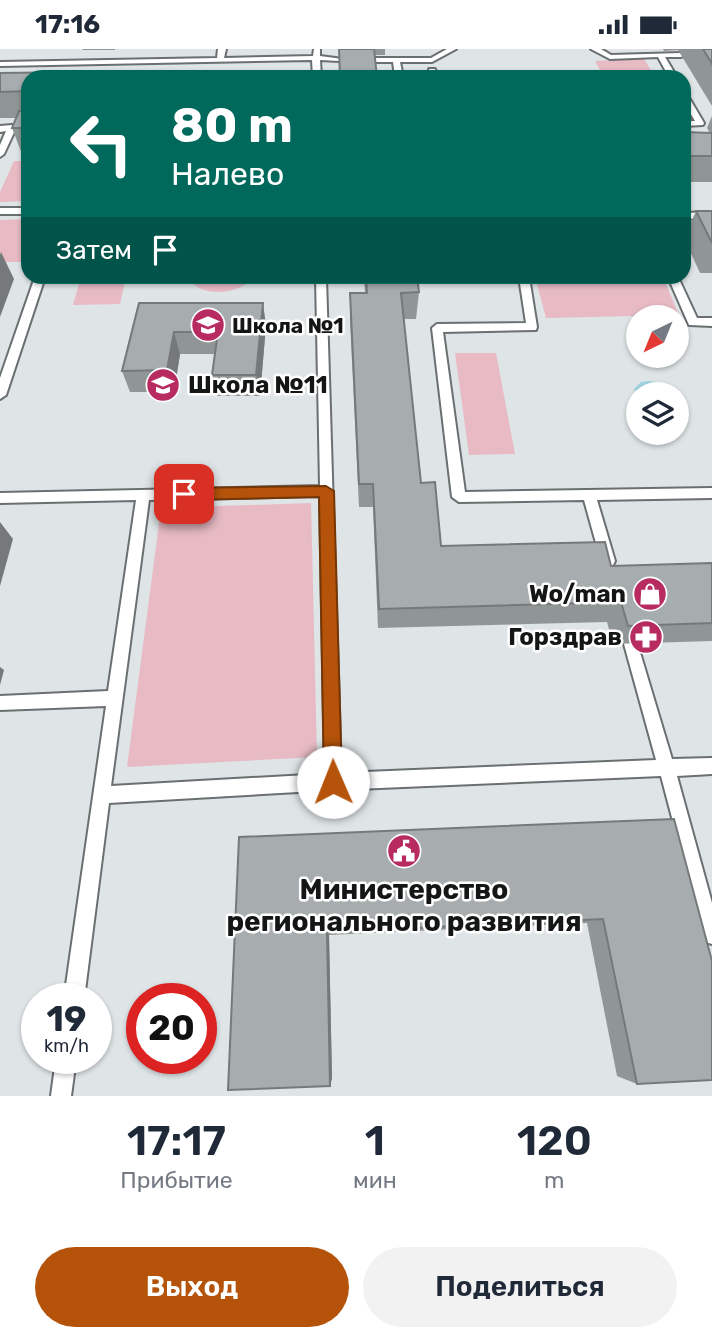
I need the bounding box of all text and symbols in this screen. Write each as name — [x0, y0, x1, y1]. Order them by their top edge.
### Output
text: 17:16 — [35, 9, 100, 40]
text: 80 m — [171, 96, 293, 154]
icon: left — [56, 98, 147, 189]
text: Налево — [171, 155, 284, 193]
icon: arrive — [146, 231, 184, 269]
text: Затем — [56, 235, 132, 266]
north arrow — [626, 305, 690, 367]
map controls — [626, 305, 689, 445]
school or university icon: Школа №1 — [189, 306, 227, 344]
place label: Школа №1 — [232, 313, 344, 338]
school or university icon: Школа №11 — [144, 366, 182, 404]
place label: Школа №11 — [188, 371, 328, 399]
button: layers — [626, 382, 689, 445]
pin — [154, 464, 214, 524]
icon: arrive — [165, 475, 203, 513]
shop icon: Wo/man — [631, 575, 669, 613]
place label: Wo/man — [529, 580, 626, 608]
pharmacy icon: Горздрав — [627, 618, 665, 656]
place label: Горздрав — [508, 623, 622, 651]
position arrow — [296, 745, 370, 819]
public building icon: Министерство регионального развития — [385, 832, 423, 870]
place label: Министерство регионального развития — [226, 873, 582, 938]
speed limit sign: 20 — [126, 983, 217, 1074]
text: 19 — [47, 998, 86, 1040]
text: km/h — [44, 1035, 89, 1057]
text: 17:17 — [127, 1116, 226, 1166]
text: 1 — [365, 1116, 385, 1166]
text: 120 — [517, 1116, 592, 1166]
text: Прибытие — [120, 1166, 233, 1194]
text: мин — [353, 1166, 397, 1194]
text: m — [544, 1166, 565, 1194]
button: Выход — [35, 1247, 349, 1327]
button: Поделиться — [363, 1247, 677, 1327]

